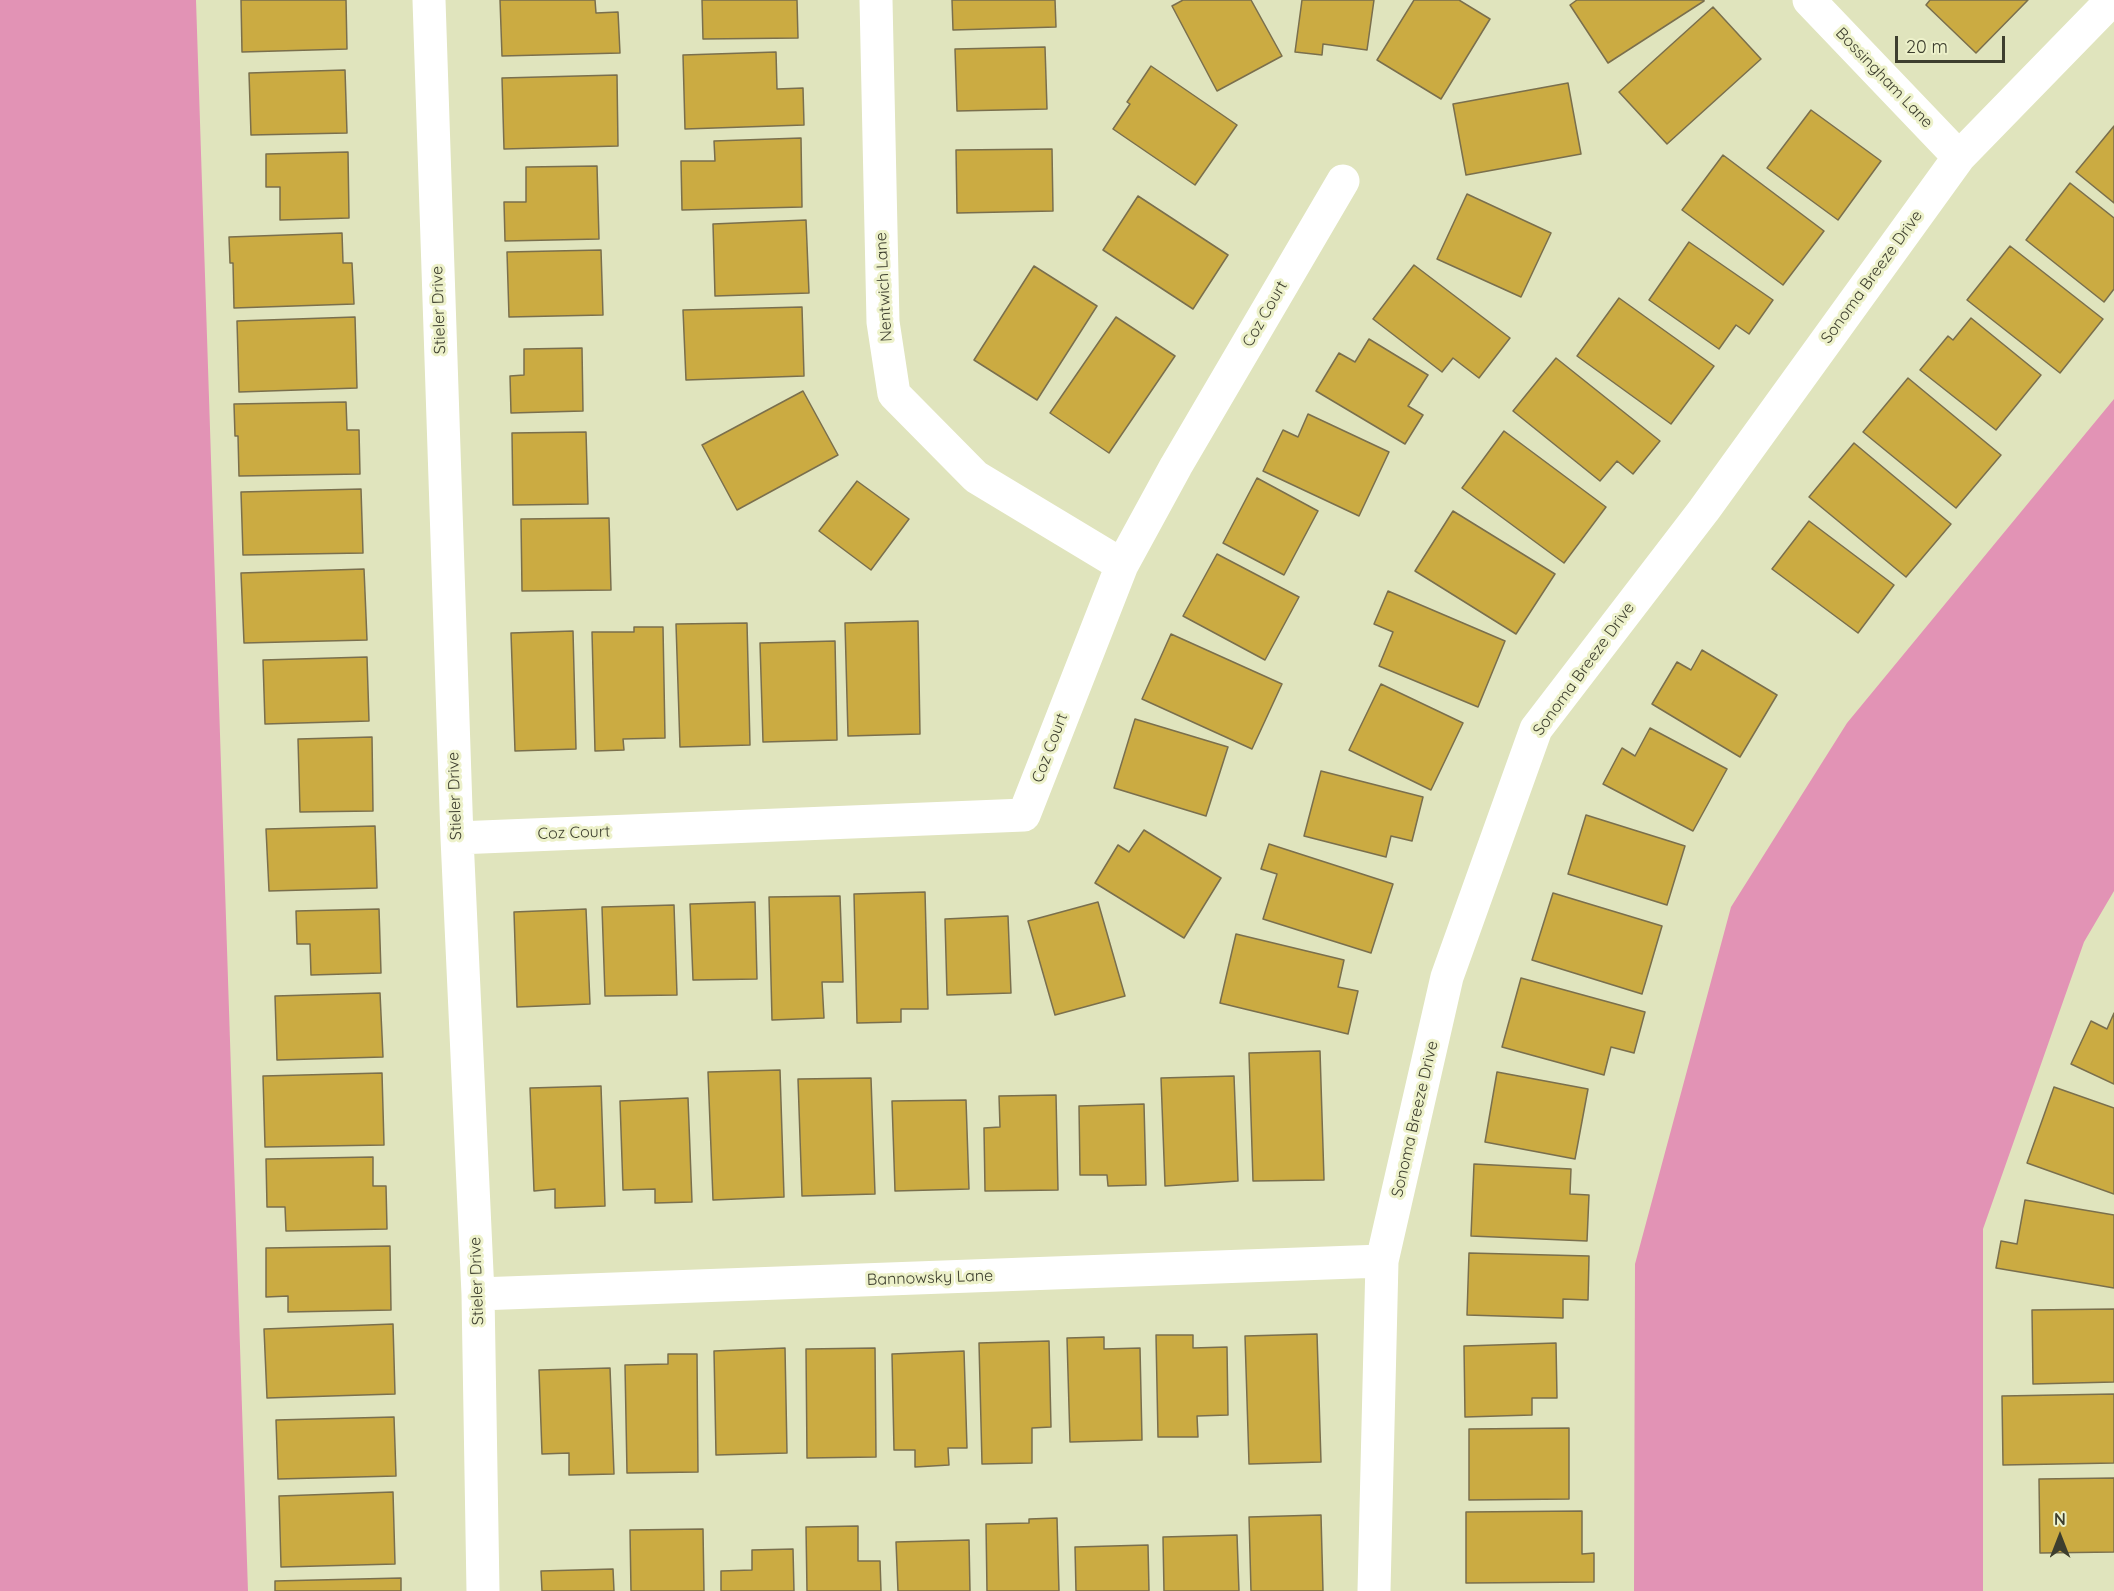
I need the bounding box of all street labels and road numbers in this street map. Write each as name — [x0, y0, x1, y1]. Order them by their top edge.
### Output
street label: Bossingham Lane — [1831, 24, 1937, 132]
street label: Sonoma Breeze Drive — [1817, 207, 1927, 347]
street label: Nentwich Lane — [872, 232, 896, 342]
street label: Stieler Drive — [428, 265, 450, 355]
street label: Coz Court — [1238, 278, 1292, 350]
street label: Sonoma Breeze Drive — [1529, 599, 1639, 739]
street label: Coz Court — [1028, 711, 1072, 785]
street label: Stieler Drive — [444, 751, 466, 841]
street label: Coz Court — [537, 822, 611, 844]
street label: Sonoma Breeze Drive — [1388, 1039, 1442, 1199]
street label: Stieler Drive — [466, 1236, 488, 1326]
street label: Bannowsky Lane — [867, 1266, 993, 1290]

